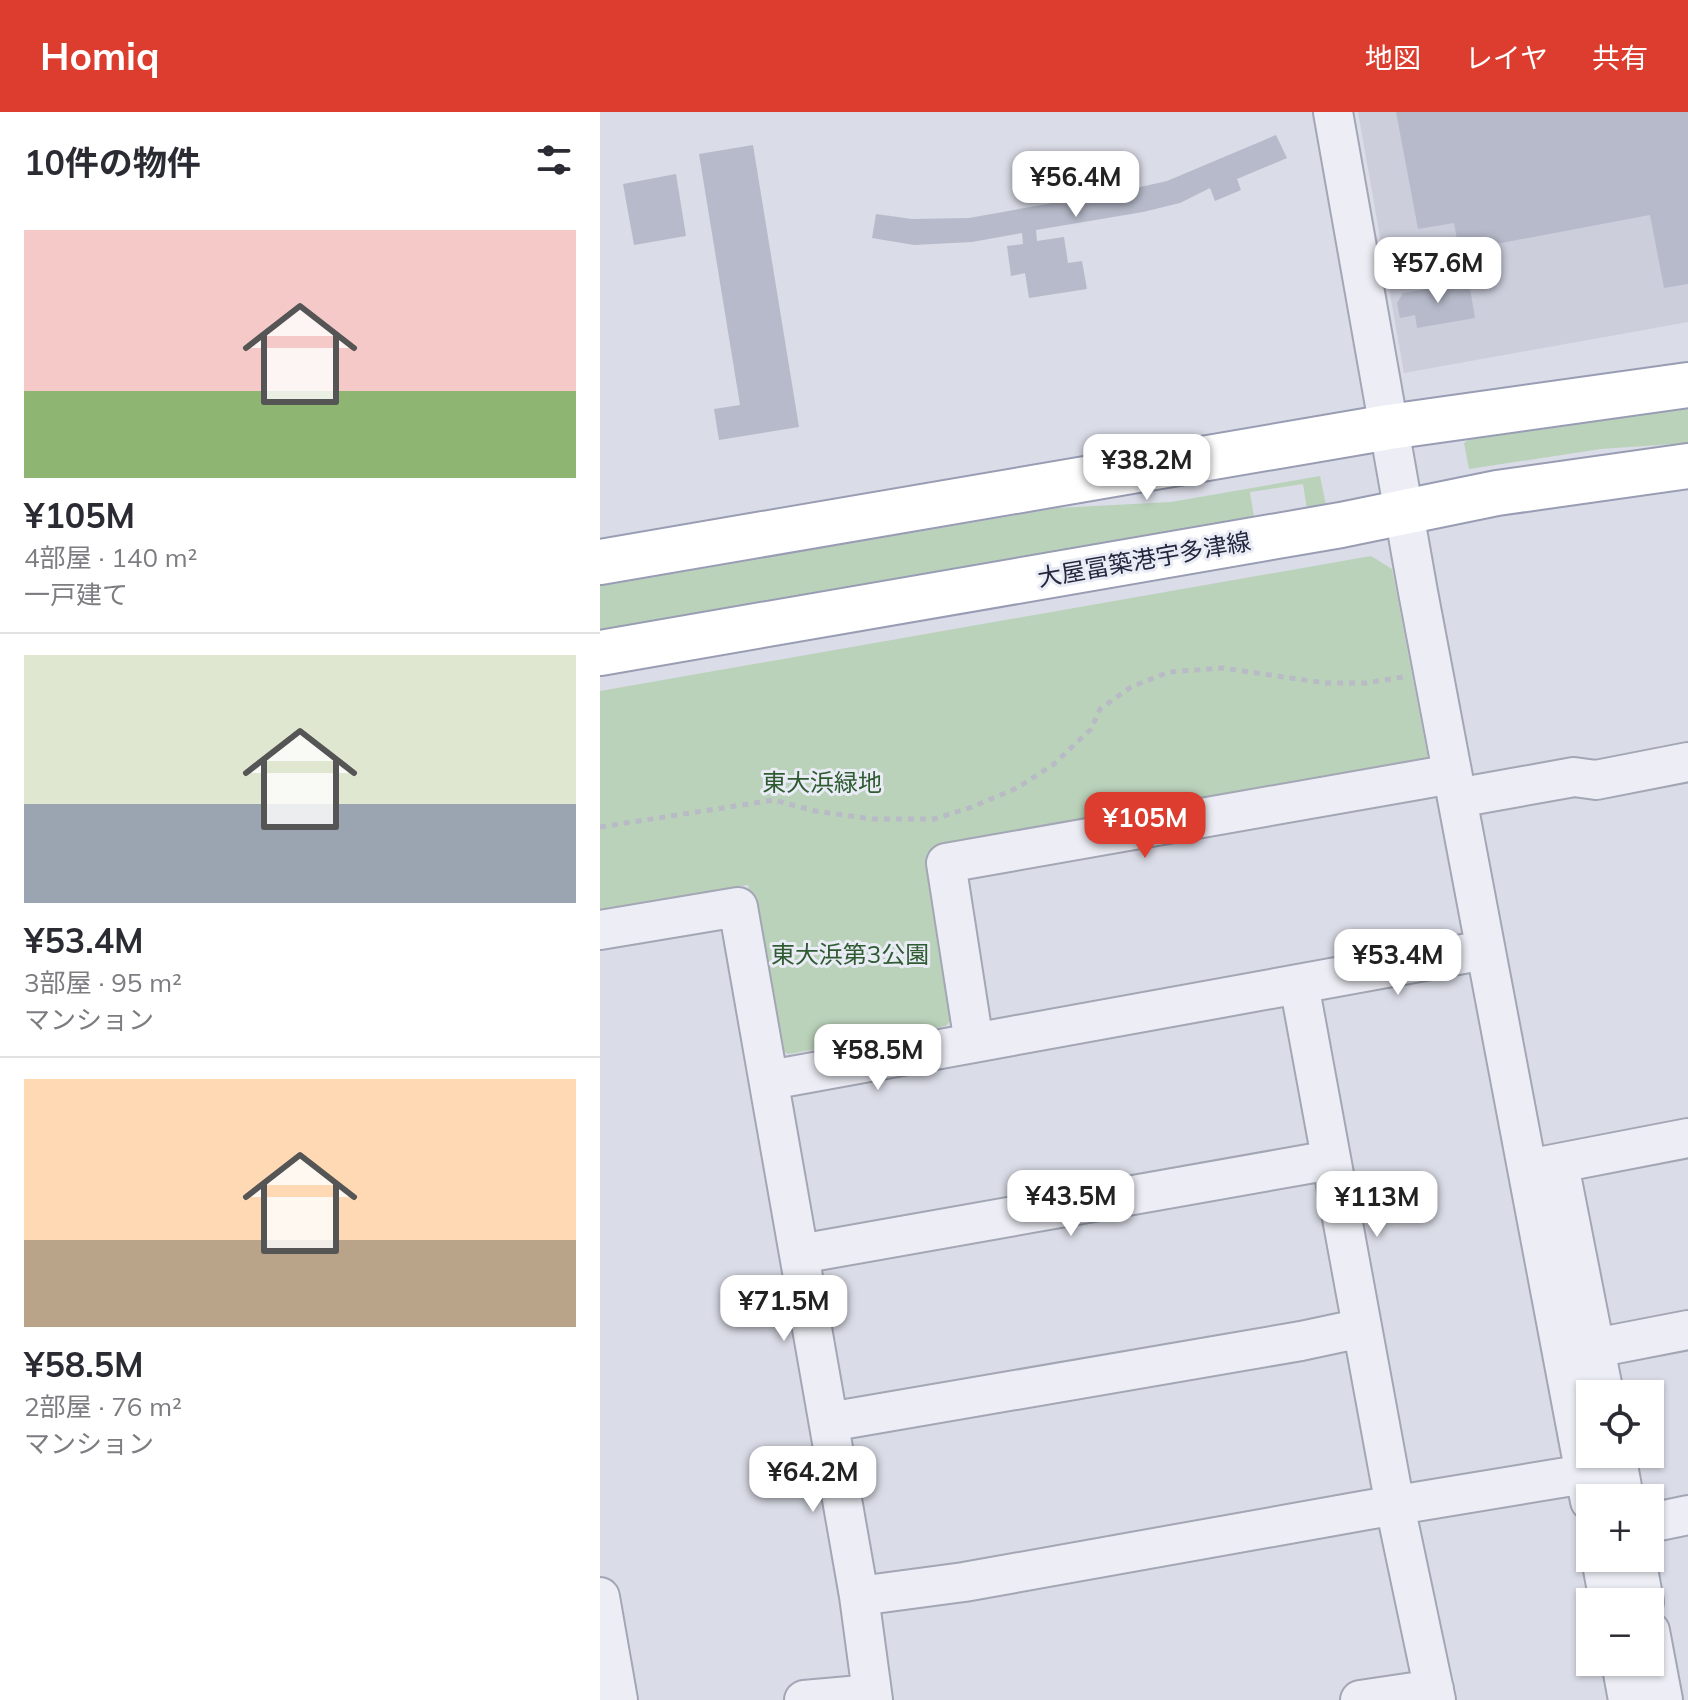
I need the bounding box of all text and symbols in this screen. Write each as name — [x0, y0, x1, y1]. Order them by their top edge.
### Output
text: Homiq — [40, 32, 160, 80]
text: 地図 — [1365, 40, 1421, 75]
text: レイヤ — [1465, 40, 1548, 75]
text: 共有 — [1592, 40, 1648, 75]
icon: filters — [532, 138, 576, 182]
text: 10件の物件 — [24, 141, 201, 184]
pin: ¥56.4M — [1011, 151, 1141, 219]
text: ¥56.4M — [1030, 160, 1122, 193]
pin: ¥57.6M — [1373, 237, 1503, 305]
text: ¥57.6M — [1392, 246, 1484, 279]
icon: home — [228, 282, 372, 426]
pin: ¥38.2M — [1082, 434, 1212, 502]
text: ¥38.2M — [1101, 443, 1193, 476]
text: ¥105M — [24, 494, 135, 537]
street label: 大屋冨築港宇多津線 — [1035, 525, 1253, 593]
text: 4部屋 · 140 m² — [24, 541, 197, 574]
text: 一戸建て — [24, 578, 128, 611]
icon: home — [228, 707, 372, 851]
park label: 東大浜緑地 — [762, 767, 882, 797]
pin: ¥105M — [1089, 792, 1201, 860]
text: ¥105M — [1102, 801, 1188, 834]
text: ¥53.4M — [24, 919, 144, 962]
pin: ¥53.4M — [1333, 929, 1463, 997]
text: ¥53.4M — [1352, 938, 1444, 971]
park label: 東大浜第3公園 — [771, 939, 929, 969]
text: 3部屋 · 95 m² — [24, 966, 182, 999]
text: マンション — [24, 1003, 154, 1036]
pin: ¥58.5M — [813, 1024, 943, 1092]
text: ¥58.5M — [832, 1033, 924, 1066]
icon: home — [228, 1131, 372, 1275]
pin: ¥43.5M — [1006, 1170, 1136, 1238]
pin: ¥113M — [1321, 1171, 1433, 1239]
text: ¥43.5M — [1025, 1179, 1117, 1212]
text: ¥113M — [1334, 1180, 1420, 1213]
pin: ¥71.5M — [719, 1275, 849, 1343]
text: ¥71.5M — [738, 1284, 830, 1317]
text: ¥58.5M — [24, 1343, 144, 1386]
map controls — [1576, 1380, 1664, 1676]
button: locate — [1576, 1380, 1664, 1468]
text: 2部屋 · 76 m² — [24, 1390, 182, 1423]
text: マンション — [24, 1427, 154, 1460]
pin: ¥64.2M — [748, 1446, 878, 1514]
text: ¥64.2M — [767, 1455, 859, 1488]
button: + — [1576, 1484, 1664, 1572]
button: − — [1576, 1588, 1664, 1676]

